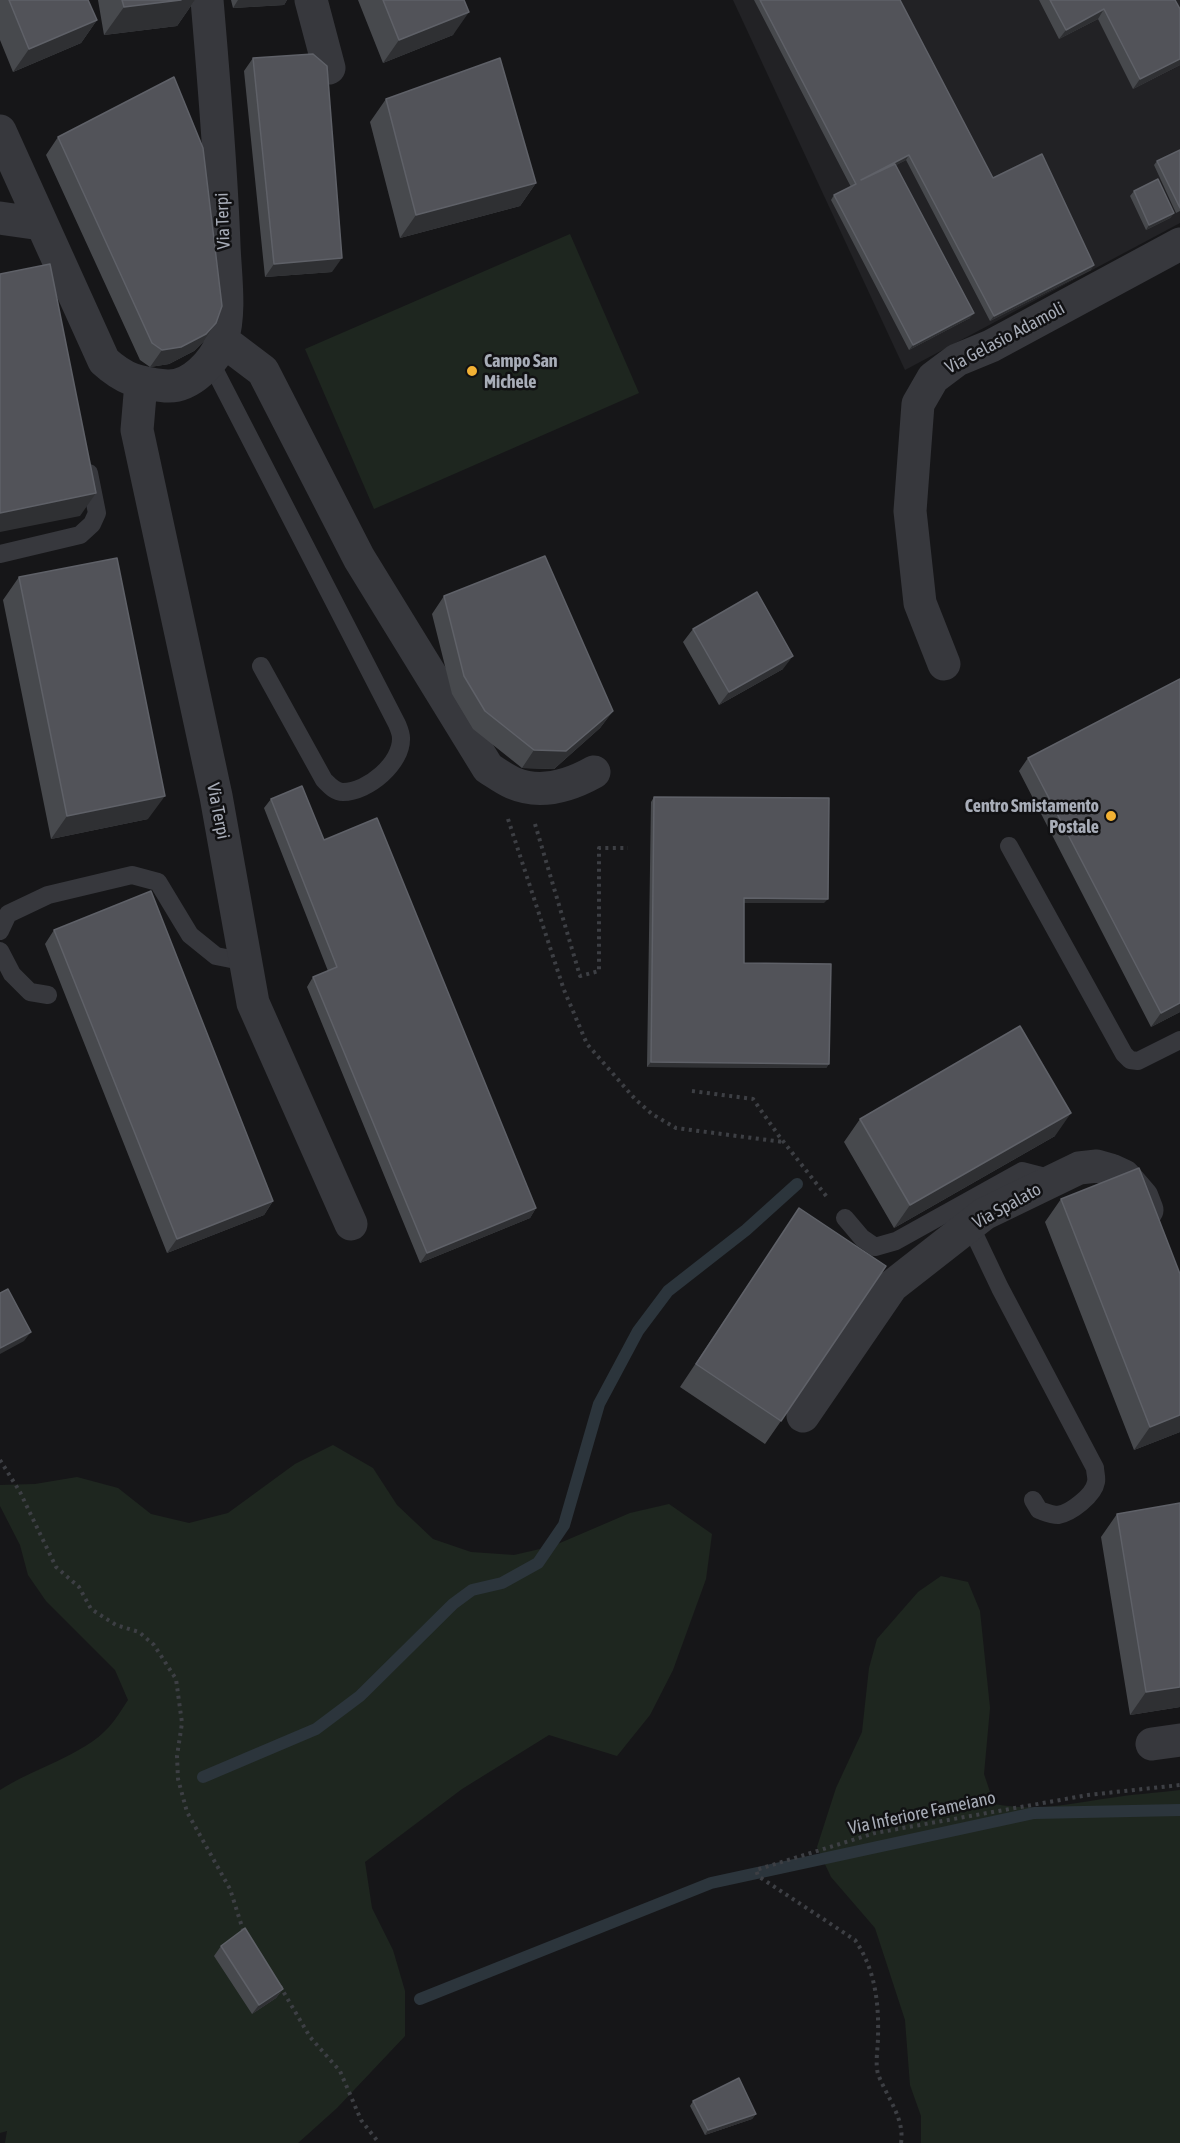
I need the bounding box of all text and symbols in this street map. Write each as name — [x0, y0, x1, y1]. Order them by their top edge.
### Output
street label: Via Terpi — [211, 192, 235, 250]
street label: Via Gelasio Adamoli — [942, 297, 1068, 379]
place label: Campo San Michele — [484, 350, 558, 392]
marker: Campo San Michele — [465, 364, 479, 378]
street label: Via Terpi — [202, 781, 234, 841]
place label: Centro Smistamento Postale — [965, 795, 1099, 838]
marker: Centro Smistamento Postale — [1104, 809, 1118, 823]
street label: Via Spalato — [969, 1178, 1045, 1234]
street label: Via Inferiore Fameiano — [846, 1787, 998, 1839]

